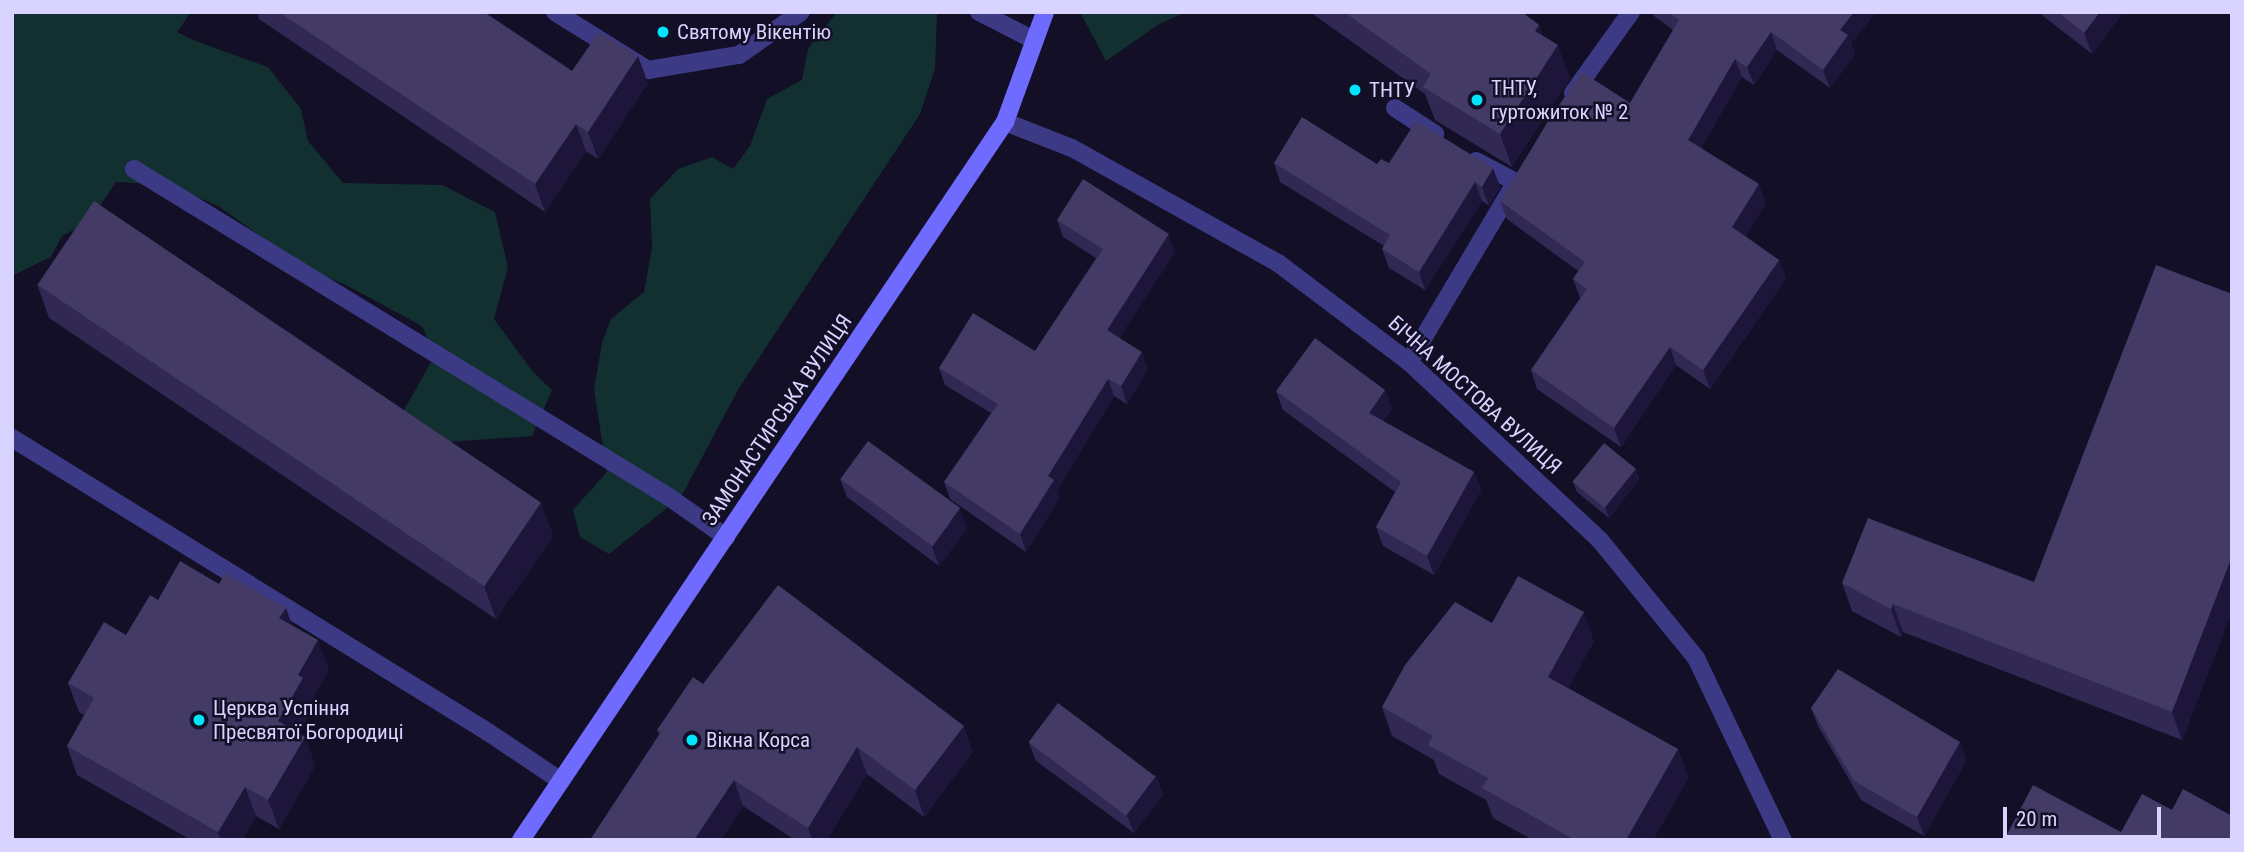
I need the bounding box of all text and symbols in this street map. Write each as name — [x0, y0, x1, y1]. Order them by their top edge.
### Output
place label: Святому Вікентію — [677, 19, 831, 45]
marker: Святому Вікентію — [655, 24, 671, 40]
place label: ТНТУ, гуртожиток № 2 — [1491, 75, 1628, 125]
place label: ТНТУ — [1369, 77, 1415, 103]
marker: ТНТУ — [1347, 82, 1363, 98]
marker: ТНТУ, гуртожиток № 2 — [1469, 92, 1485, 108]
street label: ЗАМОНАСТИРСЬКА ВУЛИЦЯ — [697, 310, 857, 530]
street label: БІЧНА МОСТОВА ВУЛИЦЯ — [1383, 311, 1567, 479]
place label: Церква Успіння Пресвятої Богородиці — [213, 695, 404, 745]
marker: Церква Успіння Пресвятої Богородиці — [191, 712, 207, 728]
place label: Вікна Корса — [706, 727, 810, 753]
marker: Вікна Корса — [684, 732, 700, 748]
scale bar — [2006, 792, 2164, 836]
text: 20 m — [2016, 807, 2057, 831]

